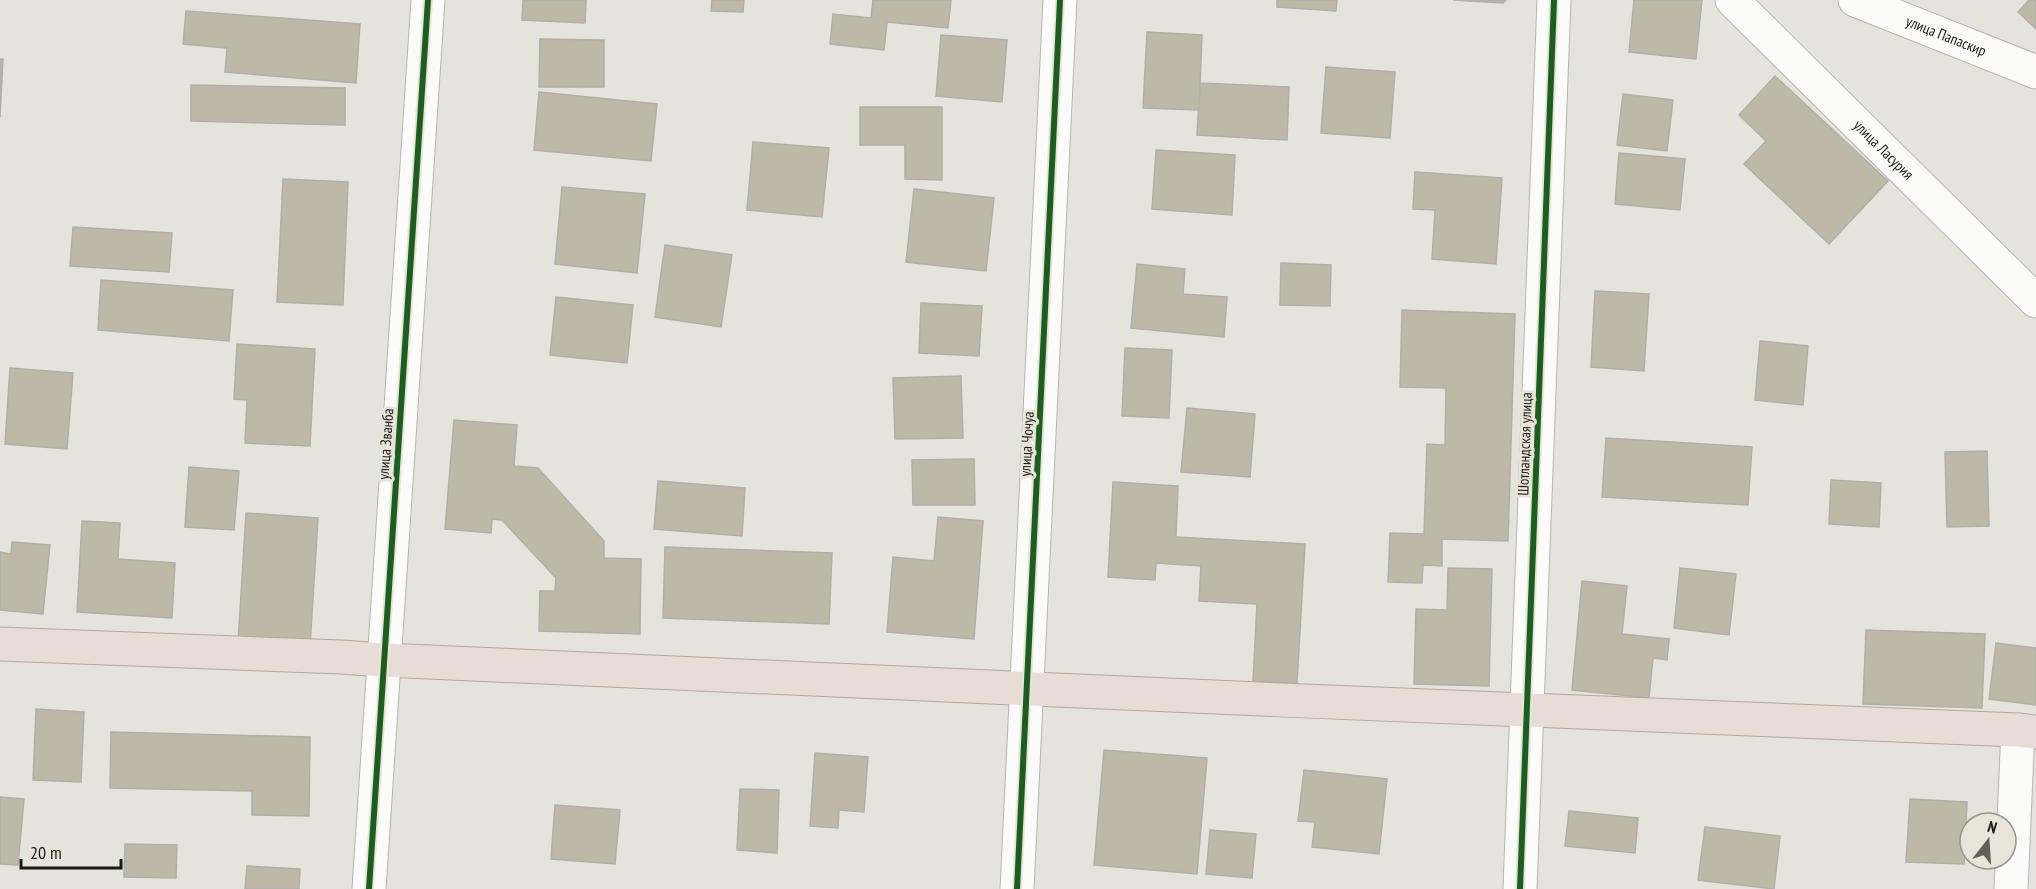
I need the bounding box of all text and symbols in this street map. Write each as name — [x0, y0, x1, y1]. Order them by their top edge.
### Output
street label: улица Папаскир — [1903, 11, 1989, 60]
street label: улица Ласурия — [1850, 116, 1918, 184]
street label: Шотландская улица — [1513, 392, 1536, 496]
street label: улица Званба — [374, 408, 397, 480]
street label: улица Чочуа — [1015, 411, 1038, 477]
north arrow — [1958, 811, 2018, 871]
text: N — [1985, 816, 1999, 837]
scale bar — [21, 832, 122, 870]
text: 20 m — [30, 841, 62, 864]

